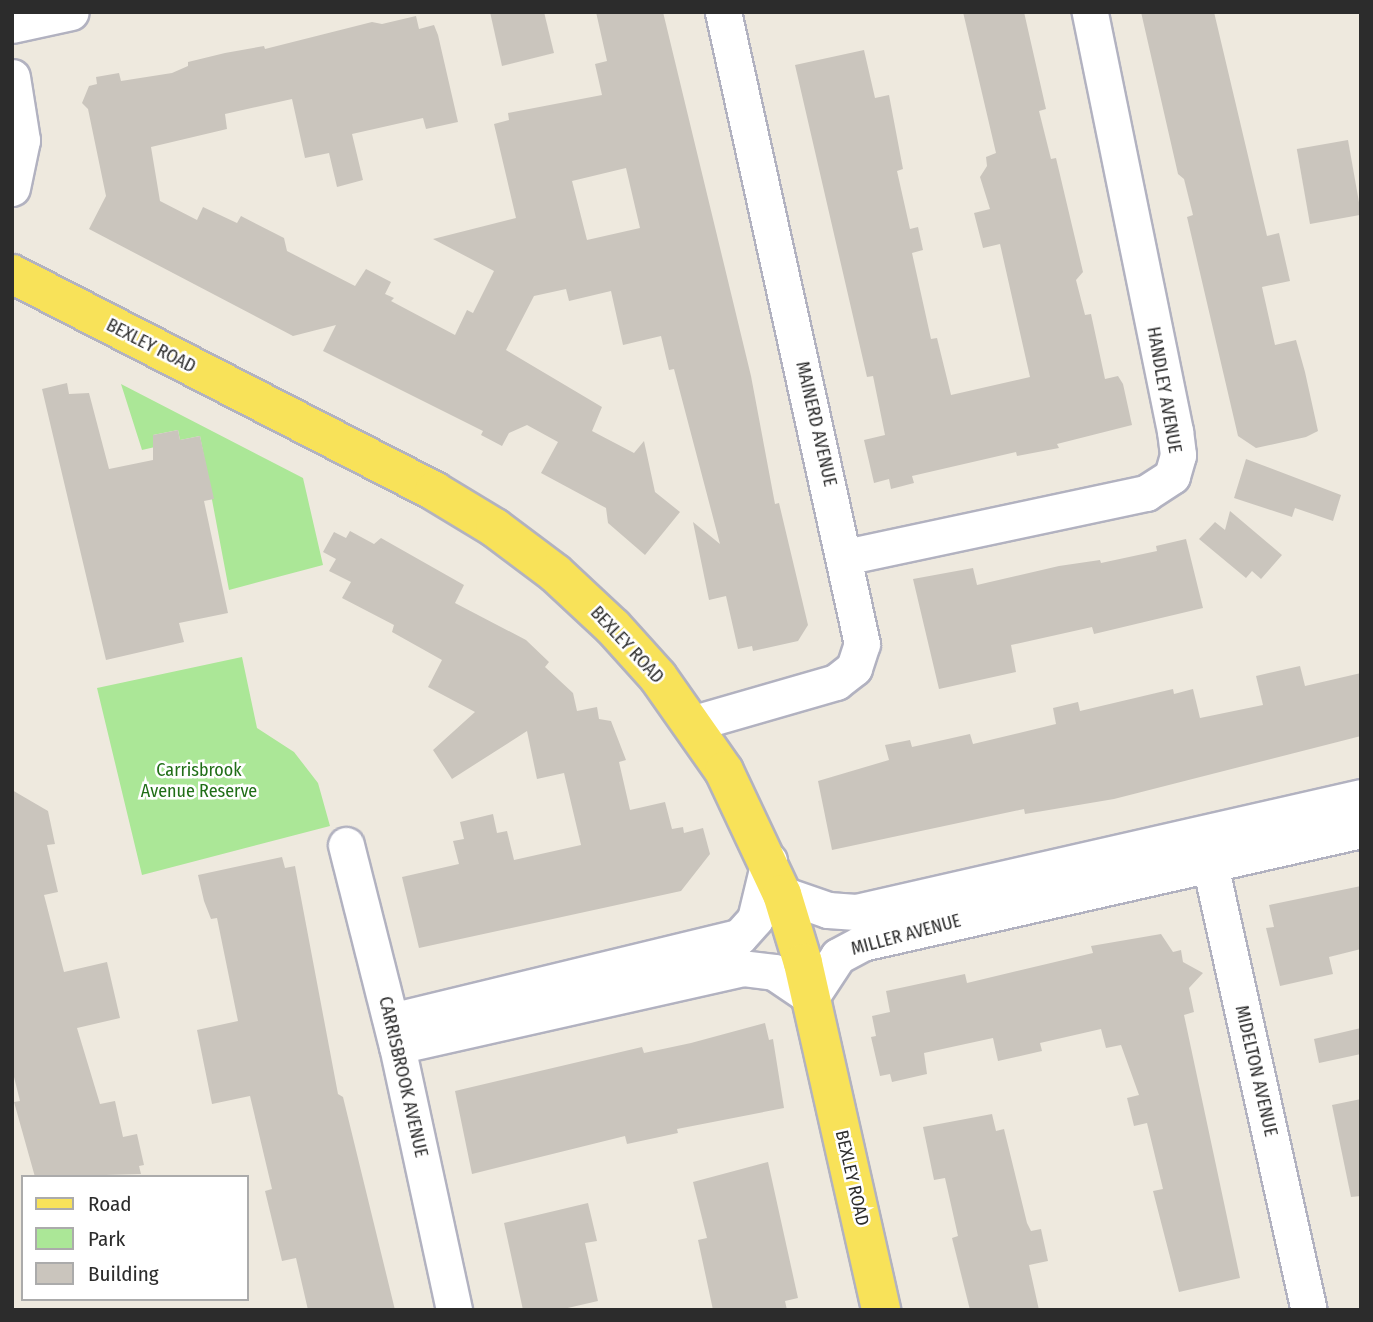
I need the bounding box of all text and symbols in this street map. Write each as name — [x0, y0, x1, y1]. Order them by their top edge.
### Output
street label: BEXLEY ROAD — [103, 314, 199, 378]
street label: HANDLEY AVENUE — [1142, 325, 1186, 455]
street label: MAINERD AVENUE — [791, 359, 841, 489]
street label: BEXLEY ROAD — [586, 602, 668, 688]
park label: Carrisbrook Avenue Reserve — [141, 760, 257, 802]
street label: MILLER AVENUE — [849, 910, 963, 960]
street label: CARRISBROOK AVENUE — [374, 994, 432, 1160]
street label: MIDELTON AVENUE — [1230, 1003, 1282, 1139]
street label: BEXLEY ROAD — [831, 1128, 873, 1228]
legend — [21, 1175, 248, 1301]
text: Road — [88, 1191, 132, 1217]
text: Park — [88, 1226, 125, 1252]
text: Building — [88, 1261, 159, 1287]

